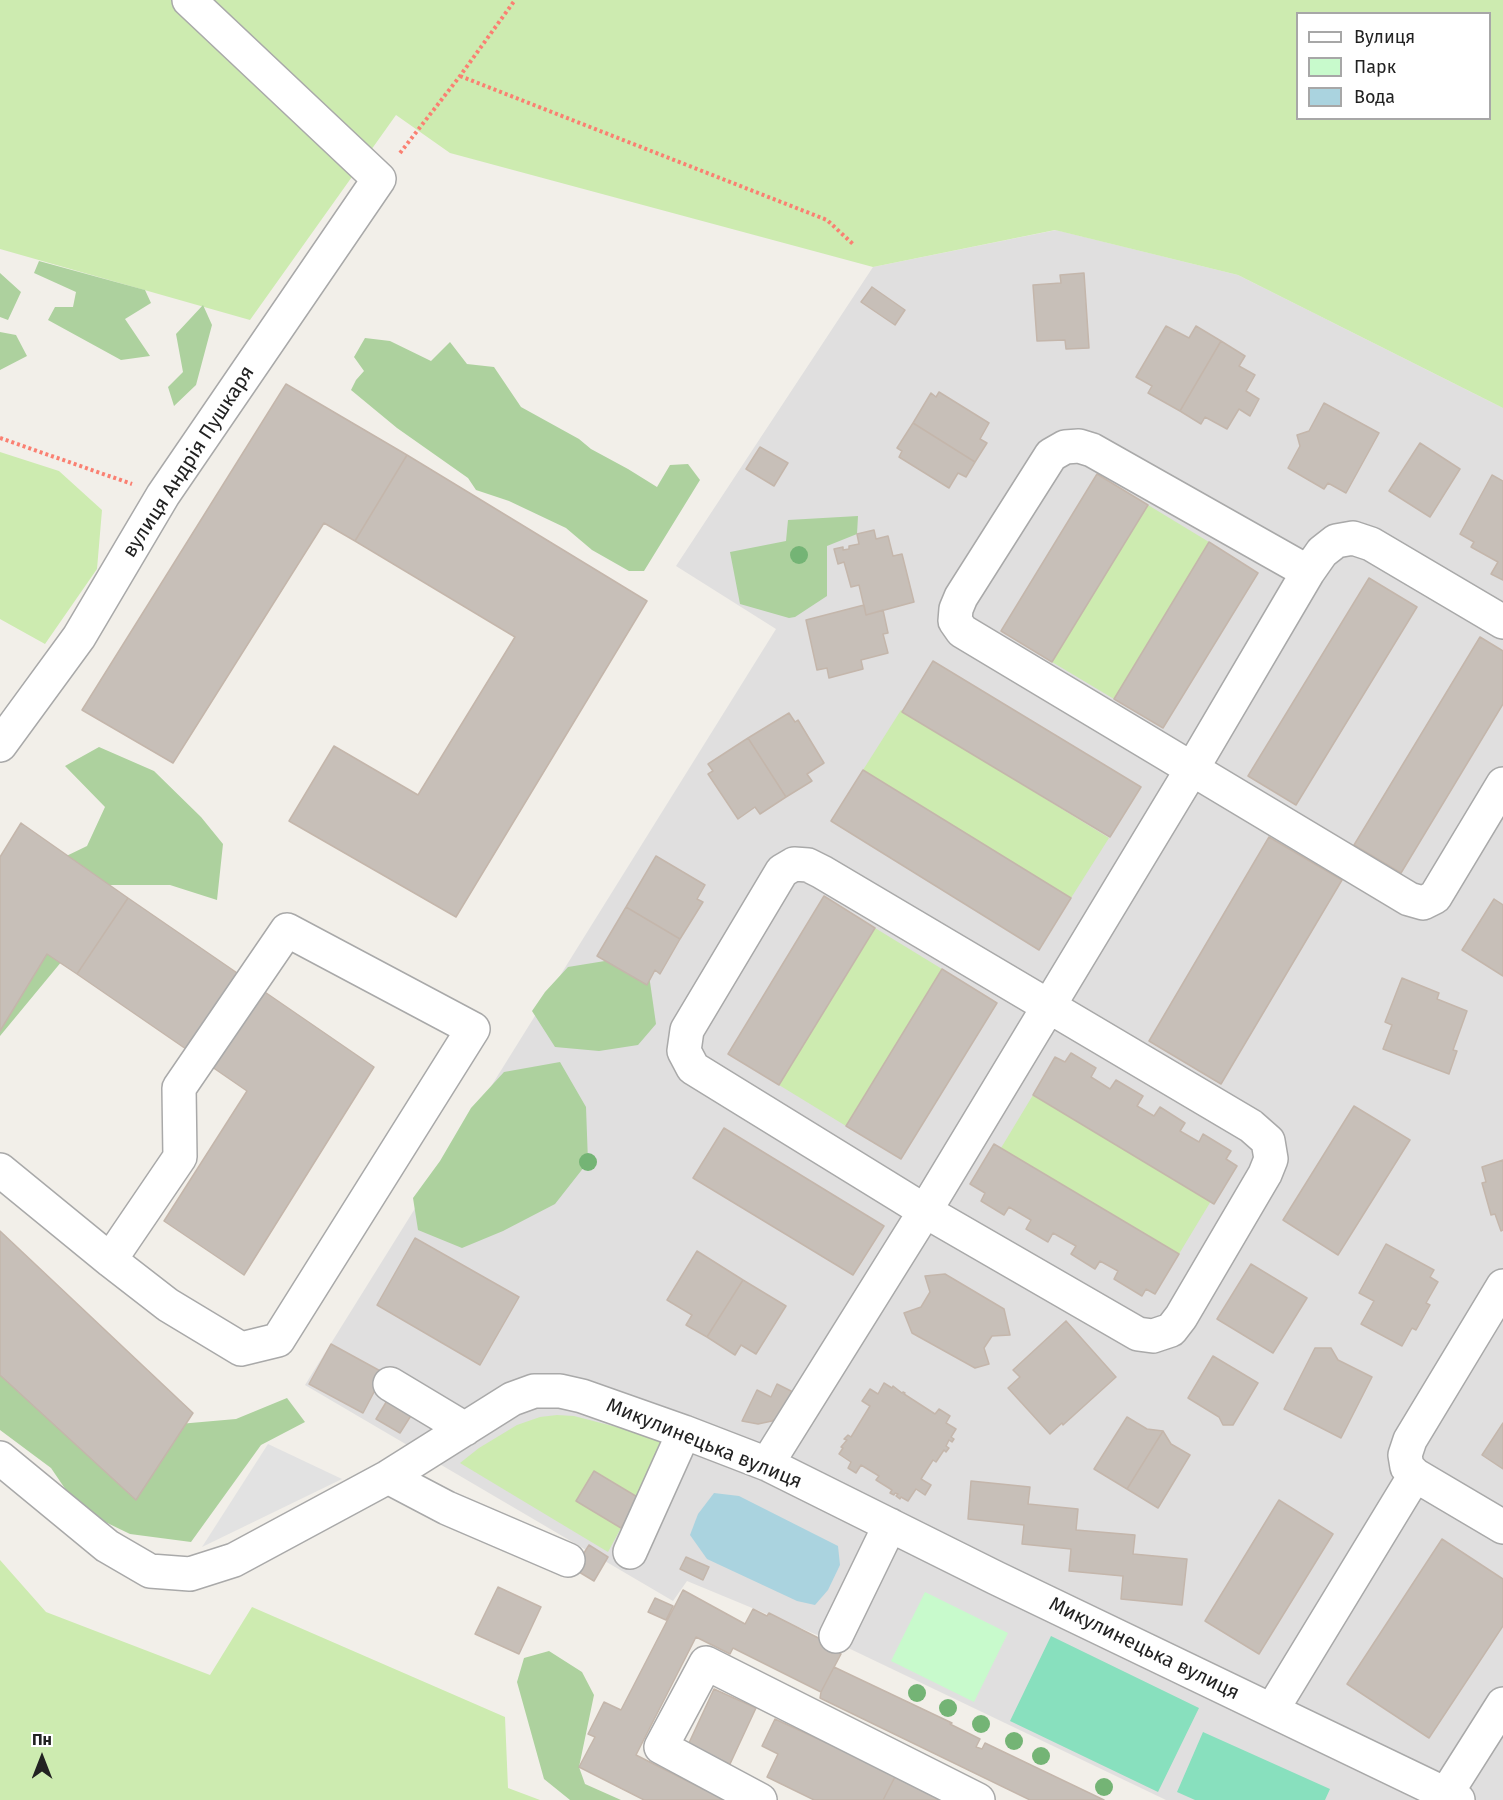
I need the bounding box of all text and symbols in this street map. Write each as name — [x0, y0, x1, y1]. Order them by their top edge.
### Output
legend — [1296, 12, 1491, 120]
text: Вулиця — [1354, 26, 1415, 48]
text: Парк — [1354, 56, 1396, 78]
text: Вода — [1354, 86, 1395, 108]
street label: вулиця Андрія Пушкаря — [118, 362, 260, 562]
street label: Микулинецька вулиця — [603, 1394, 805, 1494]
street label: Микулинецька вулиця — [1045, 1592, 1243, 1706]
north arrow — [12, 1728, 72, 1788]
text: Пн — [32, 1730, 52, 1749]

